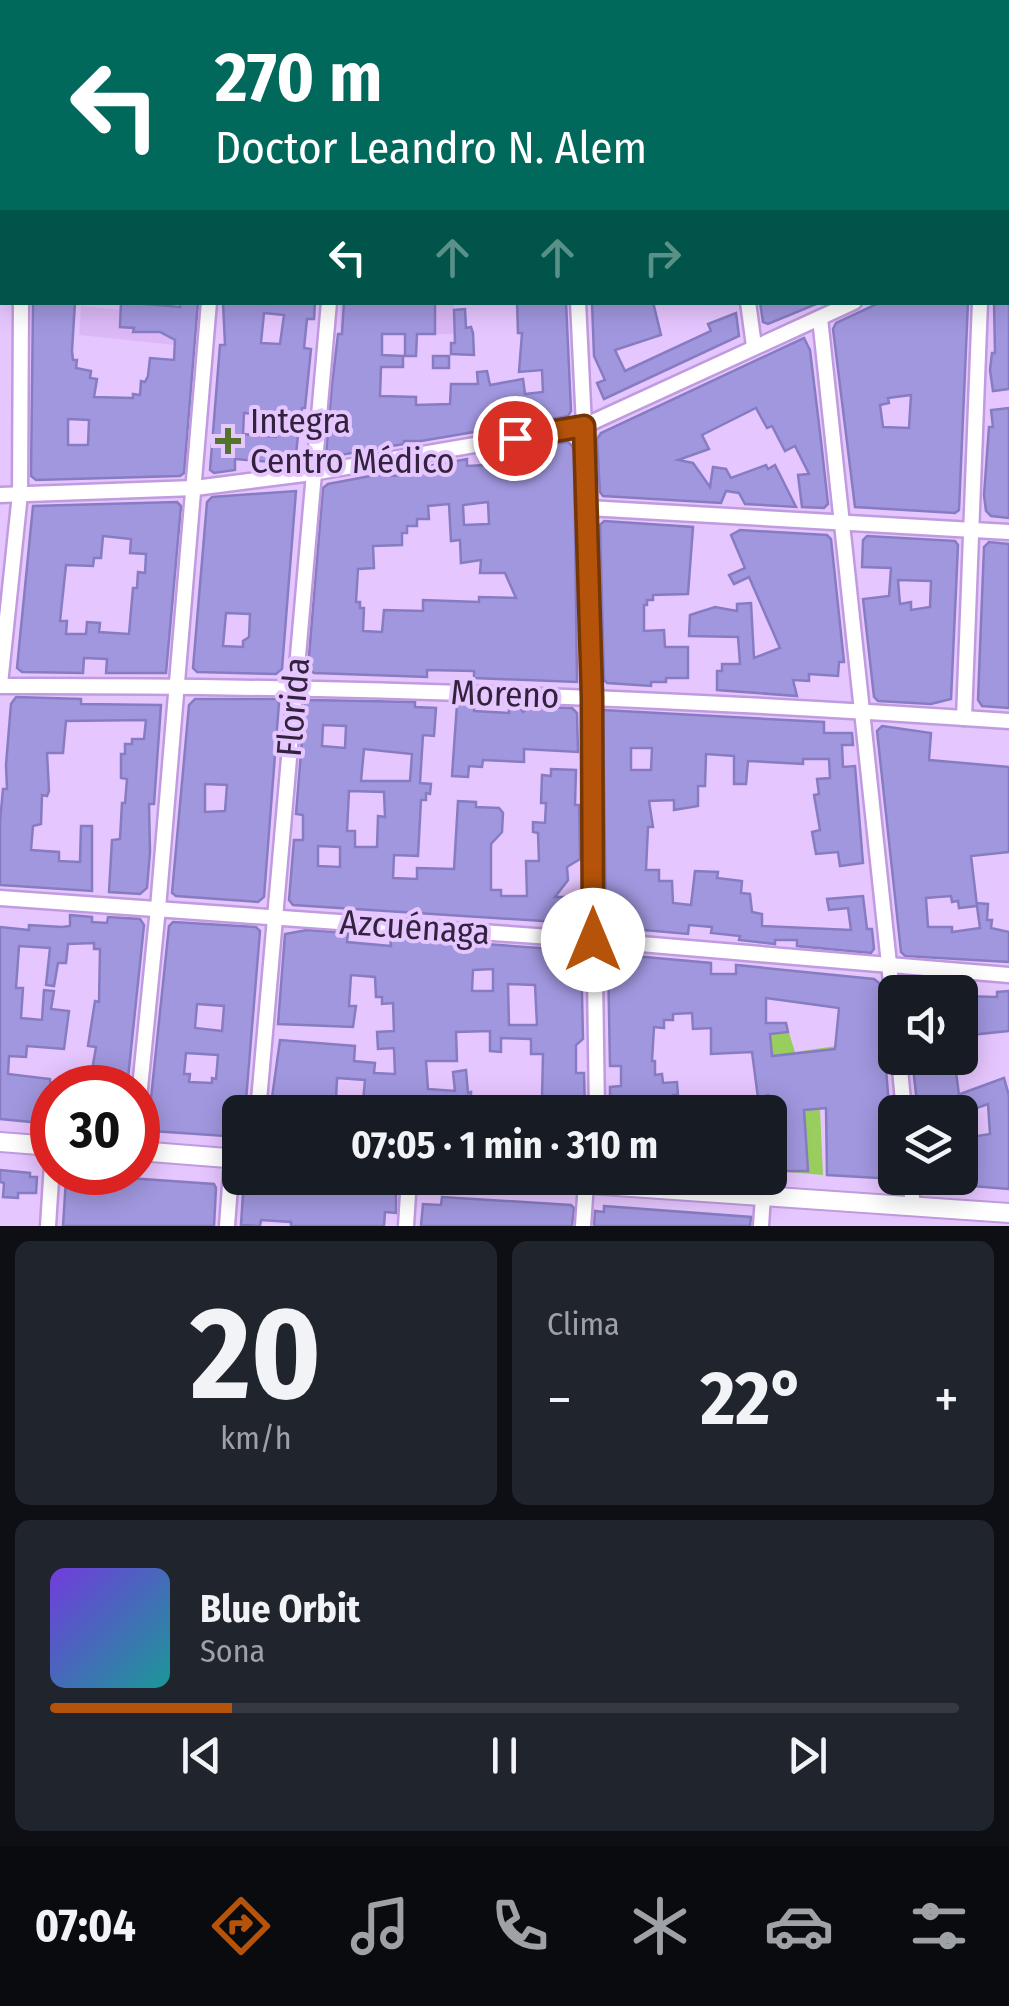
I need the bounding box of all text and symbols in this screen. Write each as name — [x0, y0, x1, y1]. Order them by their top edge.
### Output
text: 270 m — [215, 36, 382, 120]
icon: left — [50, 40, 180, 170]
text: Doctor Leandro N. Alem — [215, 121, 647, 175]
icon: left — [320, 230, 375, 285]
icon: ahead — [425, 230, 480, 285]
icon: ahead — [530, 230, 585, 285]
icon: right — [635, 230, 690, 285]
pin — [473, 396, 558, 481]
place label: Integra Centro Médico — [250, 400, 455, 482]
icon: arrive — [488, 411, 543, 466]
marker: Integra Centro Médico — [215, 428, 241, 454]
street label: Florida — [268, 656, 318, 758]
street label: Moreno — [450, 671, 560, 717]
position arrow — [541, 888, 645, 992]
street label: Azcuénaga — [338, 901, 492, 953]
map controls — [878, 975, 978, 1195]
button: sound — [878, 975, 978, 1075]
speed limit sign: 30 — [30, 1065, 160, 1195]
button: layers — [878, 1095, 978, 1195]
text: 07:05 · 1 min · 310 m — [351, 1122, 658, 1168]
text: 20 — [190, 1276, 322, 1432]
text: Clima — [547, 1305, 620, 1343]
text: 22° — [701, 1354, 805, 1444]
text: − — [547, 1367, 572, 1433]
text: + — [934, 1367, 959, 1433]
text: km/h — [220, 1419, 292, 1457]
text: Blue Orbit — [200, 1586, 360, 1632]
text: Sona — [200, 1632, 265, 1670]
icon: previous — [174, 1728, 229, 1783]
icon: pause — [477, 1728, 532, 1783]
icon: next — [780, 1728, 835, 1783]
icon: directions — [206, 1891, 276, 1961]
icon: music — [345, 1891, 415, 1961]
icon: phone — [485, 1891, 555, 1961]
icon: climate — [625, 1891, 695, 1961]
icon: car — [764, 1891, 834, 1961]
icon: filters — [904, 1891, 974, 1961]
text: 07:04 — [35, 1899, 136, 1953]

